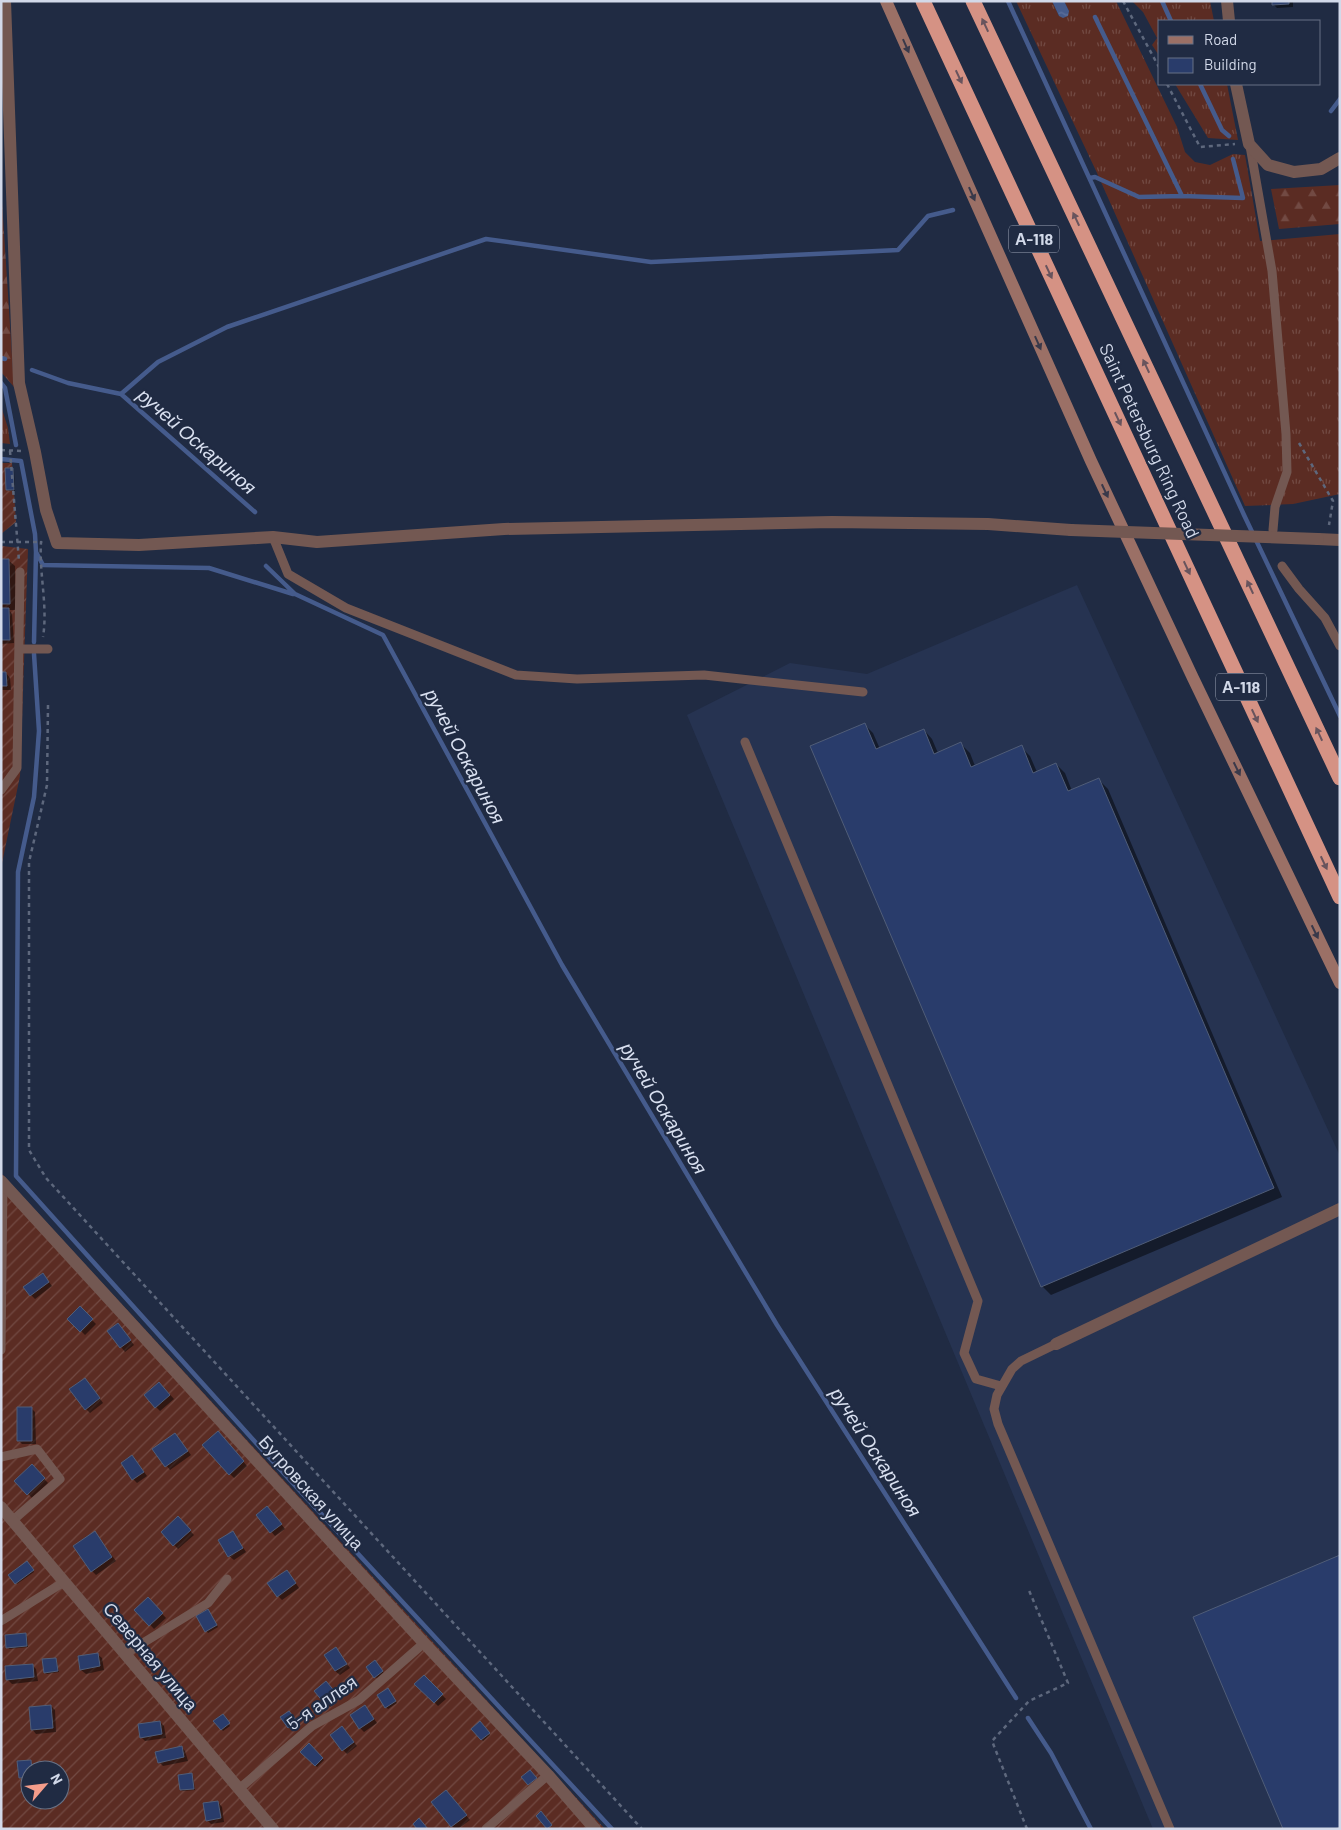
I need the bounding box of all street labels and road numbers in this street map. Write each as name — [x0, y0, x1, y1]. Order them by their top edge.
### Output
road number: А-118 — [1009, 225, 1059, 252]
street label: Saint Petersburg Ring Road — [1095, 340, 1205, 541]
road number: А-118 — [1216, 674, 1266, 700]
street label: Бугровская улица — [255, 1431, 370, 1555]
street label: Северная улица — [99, 1598, 203, 1716]
street label: 5-я аллея — [282, 1670, 361, 1734]

